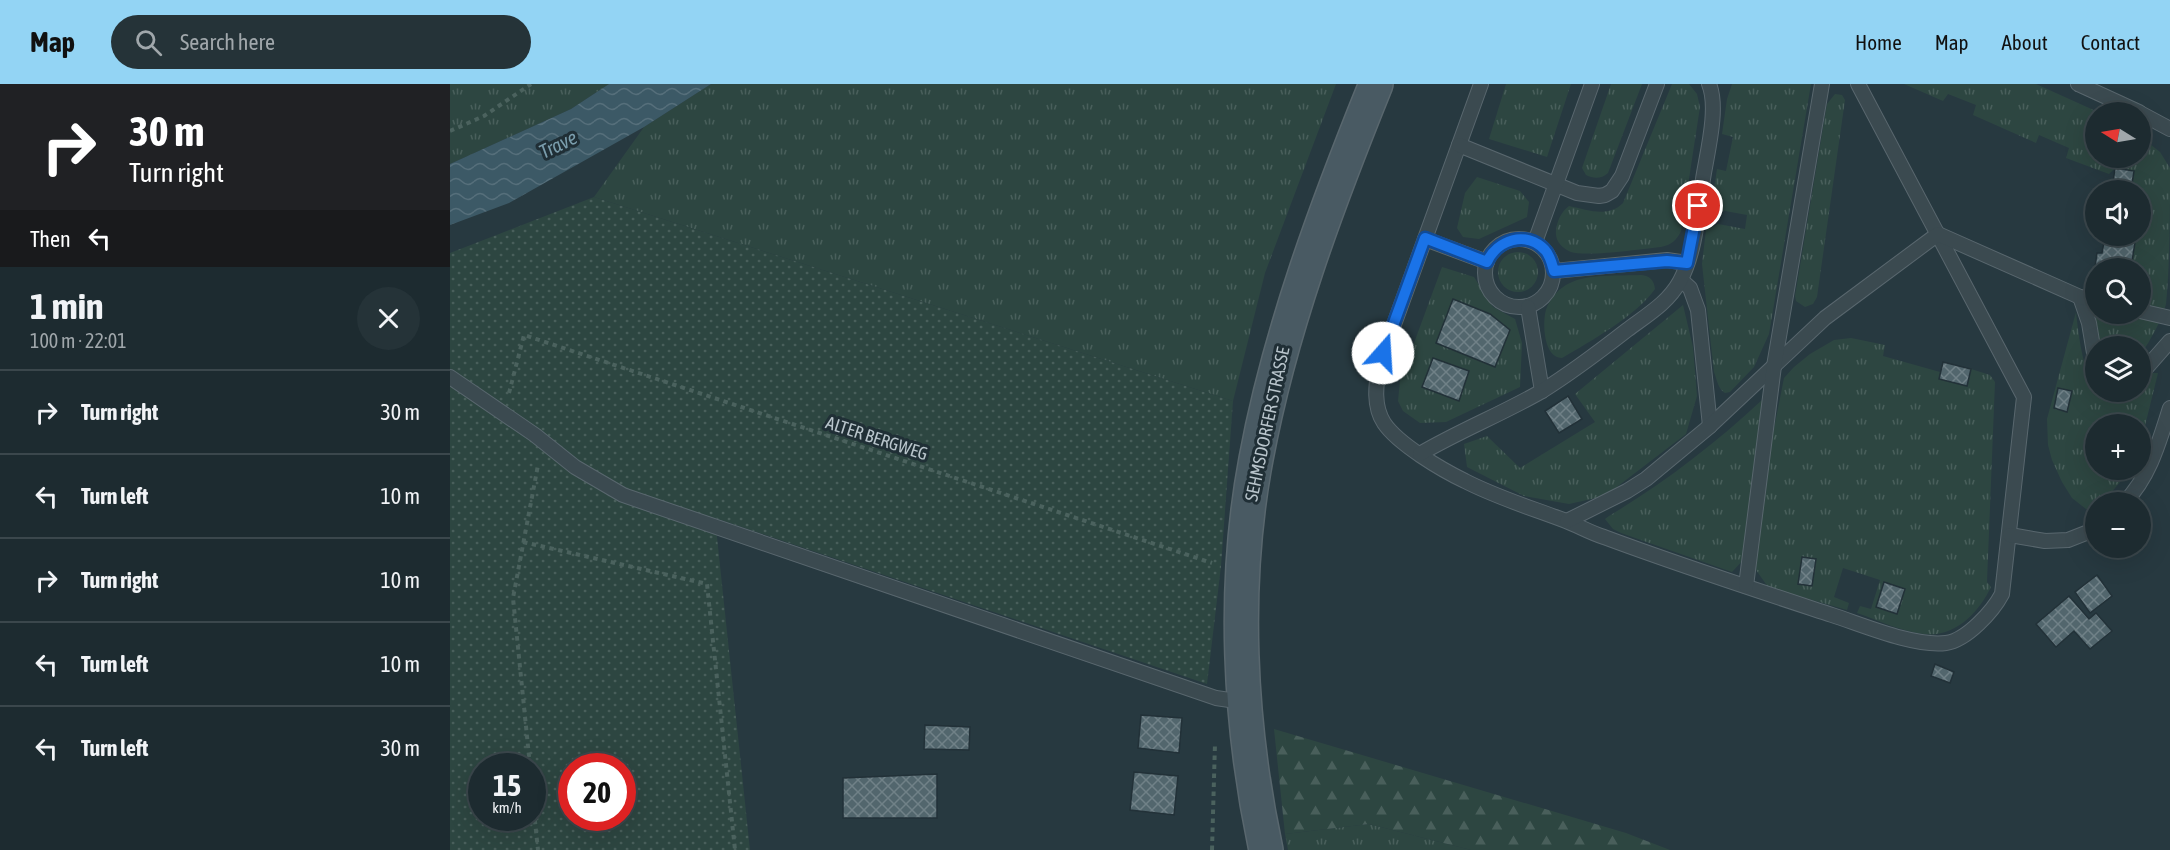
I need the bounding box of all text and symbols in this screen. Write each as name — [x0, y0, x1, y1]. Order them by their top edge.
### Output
search box — [111, 15, 531, 69]
text: Map — [30, 26, 75, 58]
icon: search — [132, 26, 165, 59]
text: Search here — [180, 29, 275, 55]
text: Home — [1855, 30, 1902, 54]
text: Map — [1935, 30, 1969, 54]
text: About — [2002, 30, 2048, 54]
text: Contact — [2081, 30, 2140, 54]
north arrow — [2085, 102, 2151, 168]
map controls — [2085, 102, 2151, 558]
text: 30 m — [129, 107, 204, 155]
icon: right — [30, 108, 108, 186]
water label: Trave — [535, 125, 581, 163]
text: Turn right — [129, 157, 224, 188]
pin — [1672, 180, 1723, 231]
button: sound — [2085, 180, 2151, 246]
icon: arrive — [1681, 189, 1714, 222]
icon: left — [83, 222, 116, 255]
text: Then — [30, 226, 71, 252]
button: search — [2085, 258, 2151, 324]
text: 1 min — [30, 285, 104, 327]
button: close — [357, 287, 420, 350]
position arrow — [1351, 321, 1415, 385]
text: 100 m · 22:01 — [30, 329, 127, 352]
button: layers — [2085, 336, 2151, 402]
street label: SEHMSDORFER STRASSE — [1240, 345, 1294, 503]
icon: right — [30, 396, 63, 429]
text: Turn right — [81, 399, 158, 425]
text: 30 m — [380, 399, 420, 425]
street label: ALTER BERGWEG — [823, 412, 931, 464]
button: + — [2085, 414, 2151, 480]
icon: left — [30, 480, 63, 513]
text: Turn left — [81, 483, 148, 509]
text: 10 m — [380, 483, 420, 509]
button: − — [2085, 492, 2151, 558]
icon: right — [30, 564, 63, 597]
text: Turn right — [81, 567, 158, 593]
text: 10 m — [380, 567, 420, 593]
icon: left — [30, 648, 63, 681]
text: Turn left — [81, 651, 148, 677]
text: 10 m — [380, 651, 420, 677]
icon: left — [30, 732, 63, 765]
text: Turn left — [81, 735, 148, 761]
text: 30 m — [380, 735, 420, 761]
speed limit sign: 20 — [558, 753, 636, 831]
text: 15 — [493, 768, 521, 802]
text: km/h — [492, 799, 522, 816]

